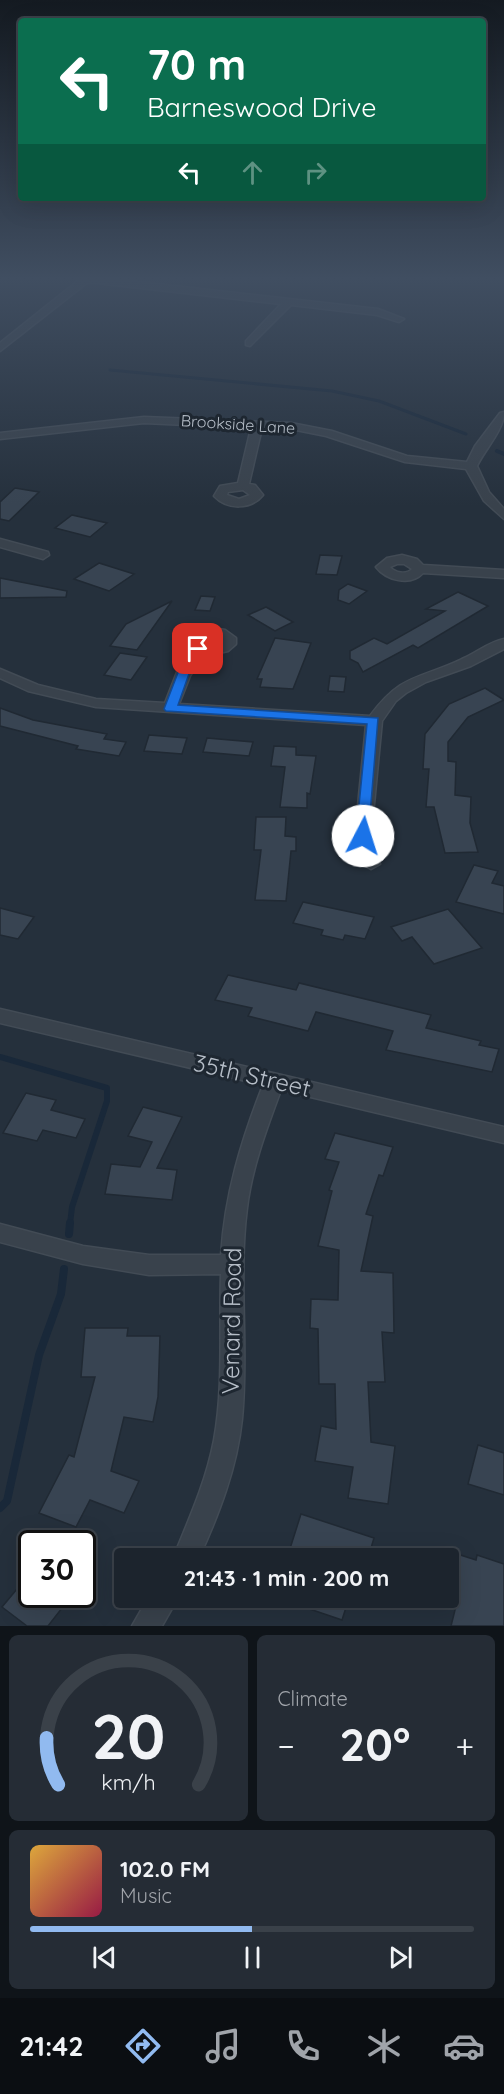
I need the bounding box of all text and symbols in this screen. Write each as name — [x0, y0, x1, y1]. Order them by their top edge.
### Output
text: 70 m — [147, 38, 246, 91]
icon: left — [48, 42, 126, 120]
text: Barneswood Drive — [147, 90, 377, 124]
icon: left — [173, 156, 206, 189]
icon: ahead — [236, 156, 269, 189]
icon: right — [299, 156, 332, 189]
street label: Brookside Lane — [180, 410, 296, 438]
pin — [172, 623, 223, 674]
icon: arrive — [181, 632, 214, 665]
position arrow — [331, 804, 395, 868]
street label: 35th Street — [191, 1047, 314, 1103]
street label: Venard Road — [215, 1247, 247, 1395]
speed limit sign: 30 — [18, 1530, 96, 1608]
text: 21:43 · 1 min · 200 m — [184, 1564, 389, 1592]
text: Climate — [278, 1686, 348, 1711]
text: 20 — [91, 1697, 165, 1775]
text: 20° — [340, 1716, 410, 1772]
text: − — [278, 1725, 295, 1766]
text: + — [455, 1725, 474, 1766]
text: km/h — [101, 1769, 155, 1795]
text: 102.0 FM — [120, 1855, 210, 1883]
text: Music — [120, 1883, 172, 1908]
icon: previous — [88, 1941, 121, 1974]
icon: pause — [236, 1941, 269, 1974]
icon: next — [384, 1941, 417, 1974]
icon: directions — [122, 2025, 164, 2067]
icon: music — [202, 2025, 244, 2067]
icon: phone — [282, 2025, 324, 2067]
icon: climate — [363, 2025, 405, 2067]
icon: car — [443, 2025, 485, 2067]
text: 21:42 — [19, 2029, 84, 2063]

